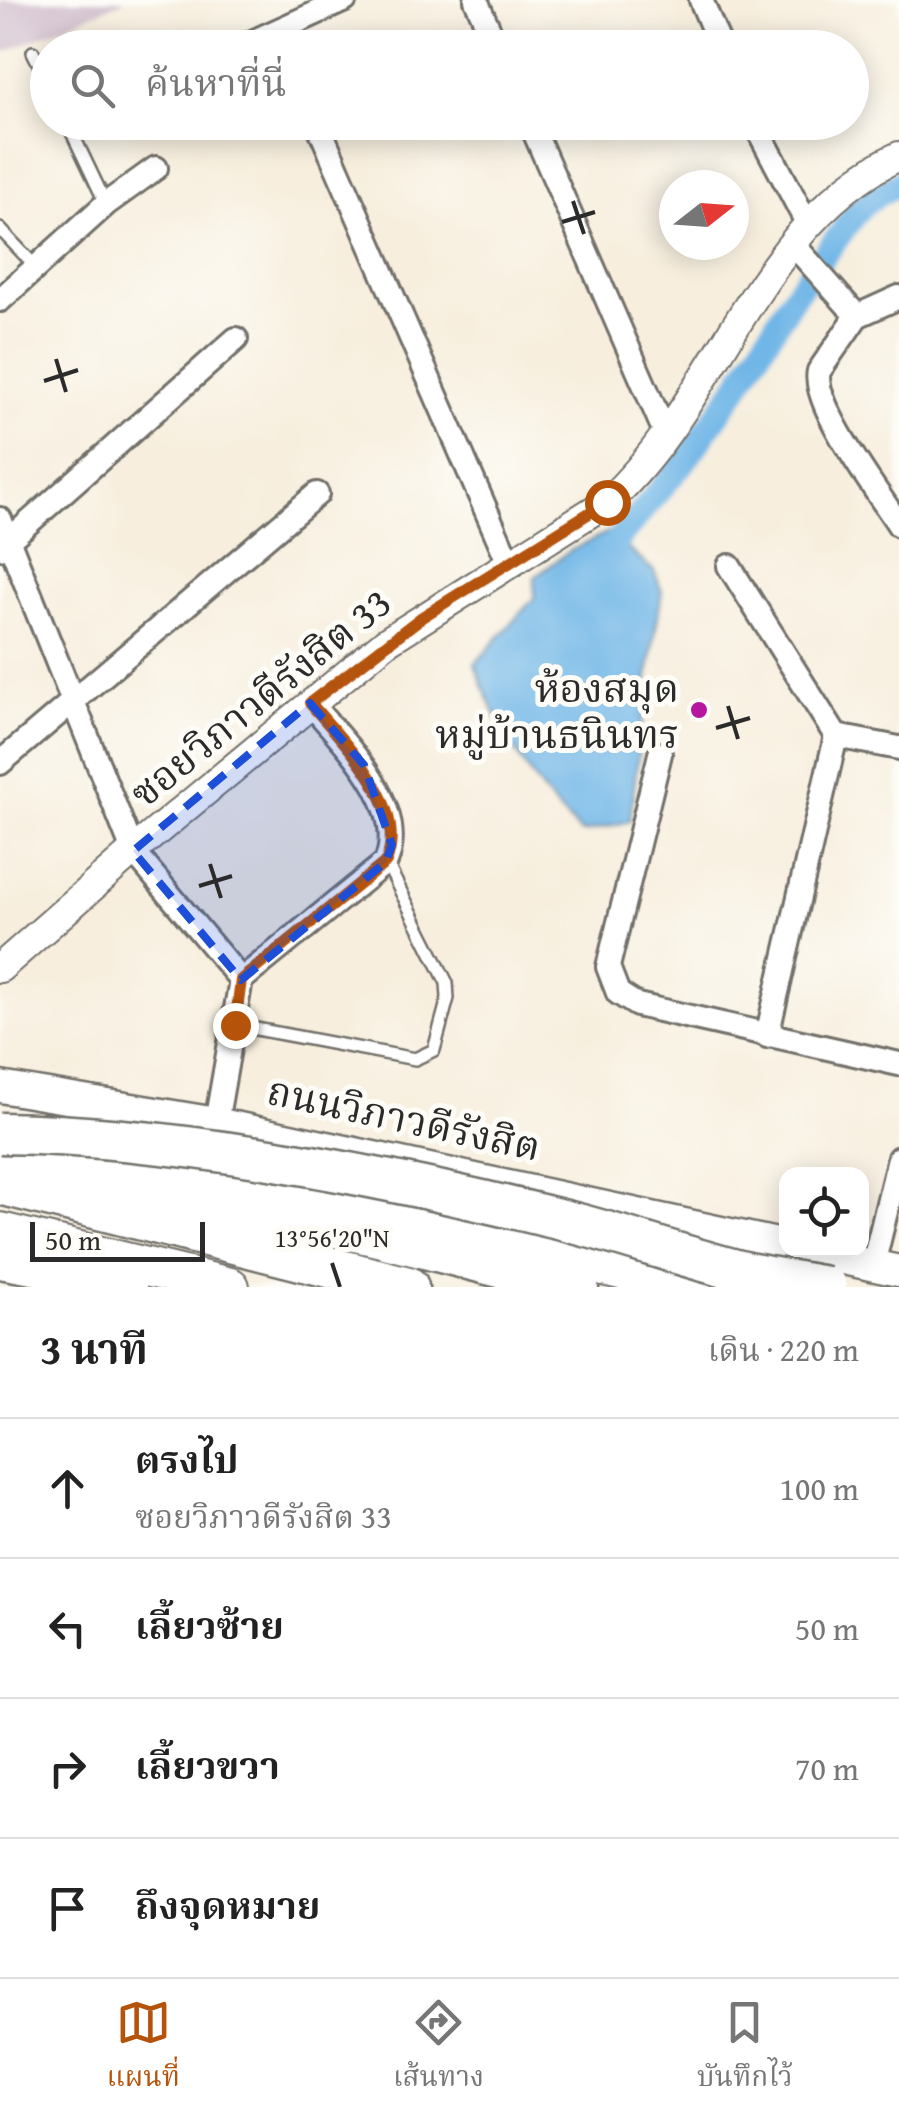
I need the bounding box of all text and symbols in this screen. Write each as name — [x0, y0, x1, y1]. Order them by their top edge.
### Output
search box — [30, 30, 869, 140]
text: ค้นหาที่นี่ — [145, 54, 286, 110]
icon: search — [65, 58, 120, 113]
north arrow — [659, 170, 749, 260]
route start — [585, 480, 631, 526]
street label: ซอยวิภาวดีรังสิต 33 — [117, 573, 403, 821]
place label: ห้องสมุด หมู่บ้านธนินทร — [435, 658, 679, 763]
marker: ห้องสมุด หมู่บ้านธนินทร — [688, 699, 710, 721]
route end — [213, 1003, 259, 1049]
street label: ถนนวิภาวดีรังสิต — [262, 1060, 546, 1176]
map controls — [779, 1167, 869, 1257]
button: locate — [779, 1167, 869, 1257]
scale bar — [30, 1217, 205, 1262]
text: 50 m — [45, 1219, 101, 1260]
text: 13°56'20"N — [275, 1220, 389, 1256]
text: 3 นาที — [40, 1318, 148, 1379]
text: เดิน · 220 m — [708, 1326, 859, 1373]
text: ตรงไป — [135, 1431, 239, 1487]
icon: ahead — [40, 1461, 95, 1516]
text: 100 m — [780, 1465, 859, 1512]
text: ซอยวิภาวดีรังสิต 33 — [135, 1493, 392, 1540]
text: เลี้ยวซ้าย — [135, 1597, 284, 1653]
icon: left — [40, 1601, 95, 1656]
text: 50 m — [795, 1605, 859, 1652]
text: เลี้ยวขวา — [135, 1737, 280, 1793]
icon: right — [40, 1741, 95, 1796]
text: 70 m — [795, 1745, 859, 1792]
text: ถึงจุดหมาย — [135, 1877, 320, 1933]
icon: arrive — [40, 1881, 95, 1936]
tab: แผนที่ — [107, 1995, 180, 2101]
tab: เส้นทาง — [393, 1995, 484, 2101]
tab: บันทึกไว้ — [697, 1995, 792, 2101]

